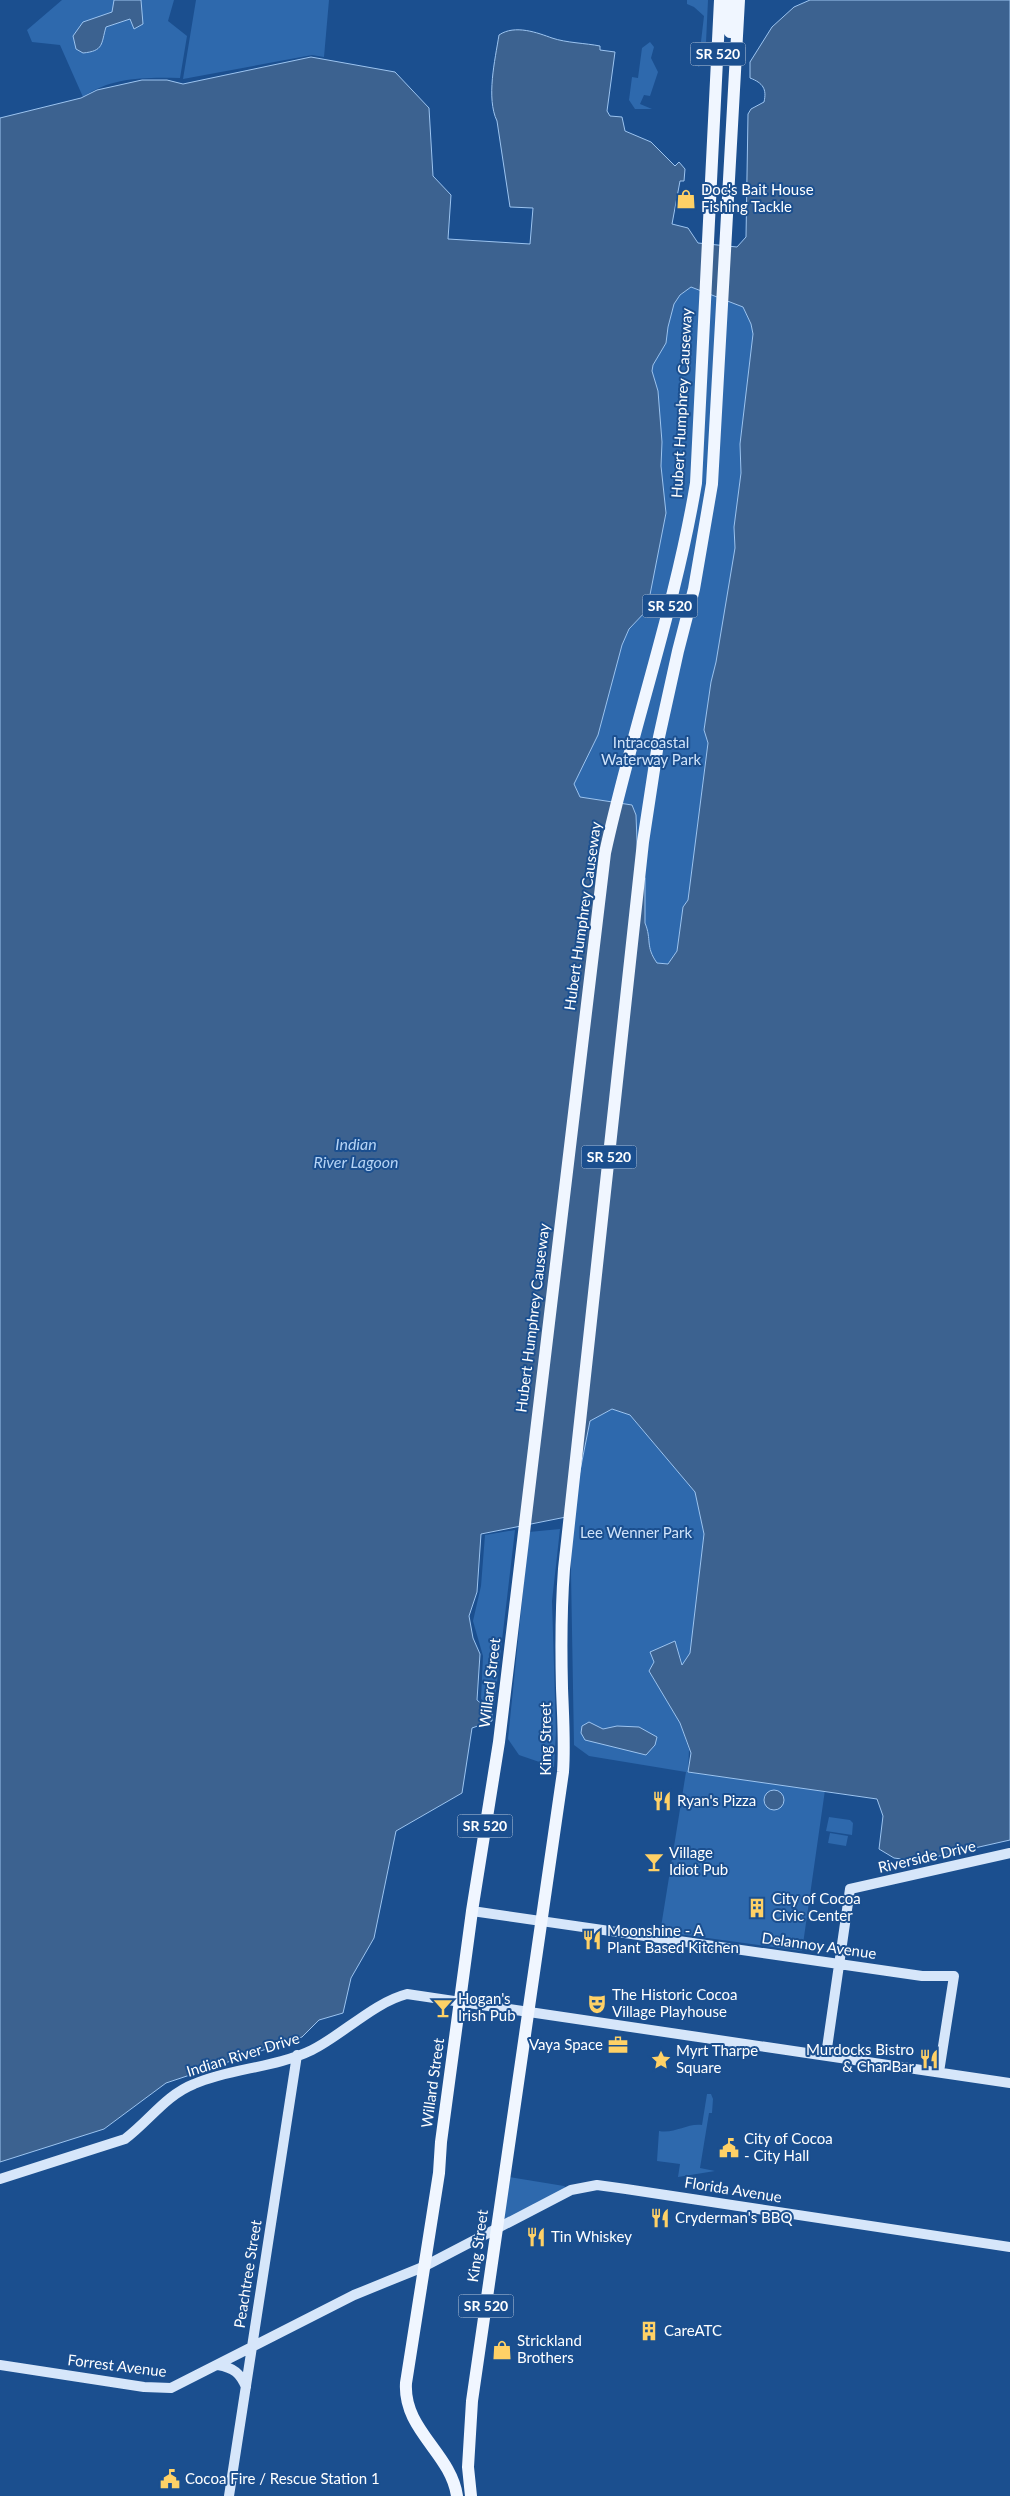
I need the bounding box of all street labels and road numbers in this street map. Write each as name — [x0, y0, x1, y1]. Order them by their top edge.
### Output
road number: SR 520 — [690, 42, 746, 66]
street label: Hubert Humphrey Causeway — [667, 307, 695, 499]
road number: SR 520 — [642, 594, 698, 618]
street label: Hubert Humphrey Causeway — [560, 820, 604, 1011]
road number: SR 520 — [582, 1146, 636, 1168]
street label: Hubert Humphrey Causeway — [511, 1222, 553, 1413]
street label: Willard Street — [475, 1636, 504, 1729]
street label: King Street — [536, 1702, 554, 1776]
road number: SR 520 — [458, 1814, 512, 1838]
street label: Riverside Drive — [876, 1836, 977, 1876]
street label: Delannoy Avenue — [761, 1928, 878, 1962]
street label: Indian River Drive — [184, 2028, 301, 2080]
street label: Willard Street — [417, 2036, 447, 2129]
street label: Florida Avenue — [683, 2172, 783, 2206]
street label: King Street — [463, 2208, 491, 2283]
street label: Peachtree Street — [230, 2218, 265, 2329]
road number: SR 520 — [458, 2294, 514, 2318]
street label: Forrest Avenue — [67, 2350, 168, 2380]

